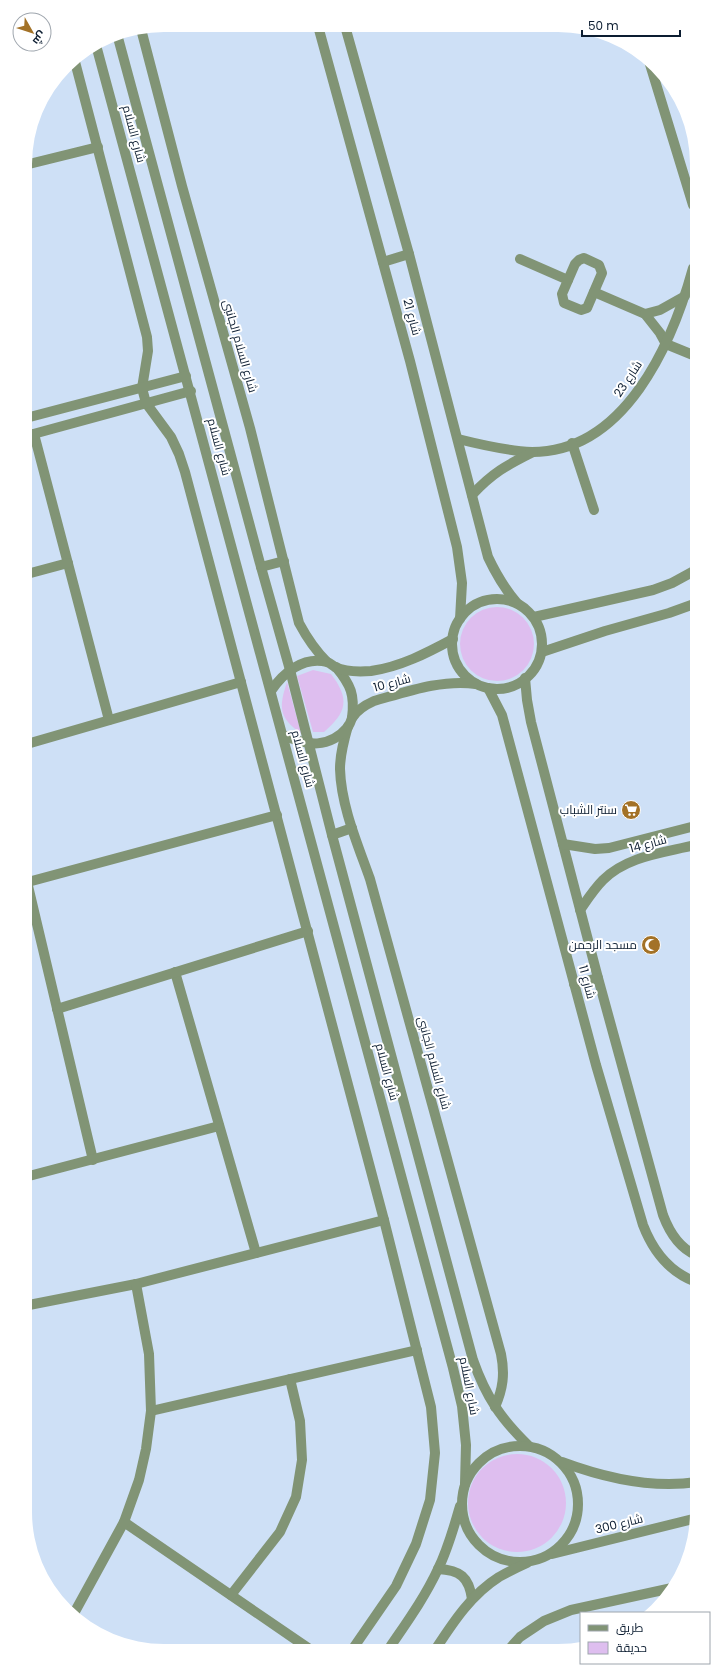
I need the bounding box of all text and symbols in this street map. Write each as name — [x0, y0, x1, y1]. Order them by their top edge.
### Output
north arrow — [12, 12, 52, 52]
scale bar — [582, 12, 680, 38]
text: 50 m — [588, 17, 619, 34]
text: ش — [29, 28, 50, 49]
street label: شارع السلام — [119, 103, 150, 165]
street label: شارع السلام الجانبى — [219, 297, 262, 394]
street label: شارع 21 — [399, 297, 426, 337]
street label: شارع 23 — [609, 357, 646, 400]
street label: شارع السلام — [204, 416, 235, 478]
street label: شارع 10 — [371, 669, 412, 696]
street label: شارع السلام — [288, 728, 319, 790]
supermarket icon: سنتر الشباب — [620, 799, 642, 821]
place label: سنتر الشباب — [560, 801, 617, 818]
street label: شارع 14 — [627, 830, 668, 857]
mosque icon: مسجد الرحمن — [640, 934, 662, 956]
place label: مسجد الرحمن — [569, 936, 637, 953]
street label: شارع 11 — [575, 963, 600, 1001]
street label: شارع السلام الجانبى — [414, 1014, 455, 1111]
street label: شارع السلام — [372, 1041, 403, 1103]
street label: شارع السلام — [456, 1355, 483, 1416]
street label: شارع 300 — [593, 1509, 645, 1538]
legend — [580, 1612, 710, 1664]
text: طريق — [616, 1619, 644, 1636]
text: حديقة — [616, 1639, 647, 1656]

